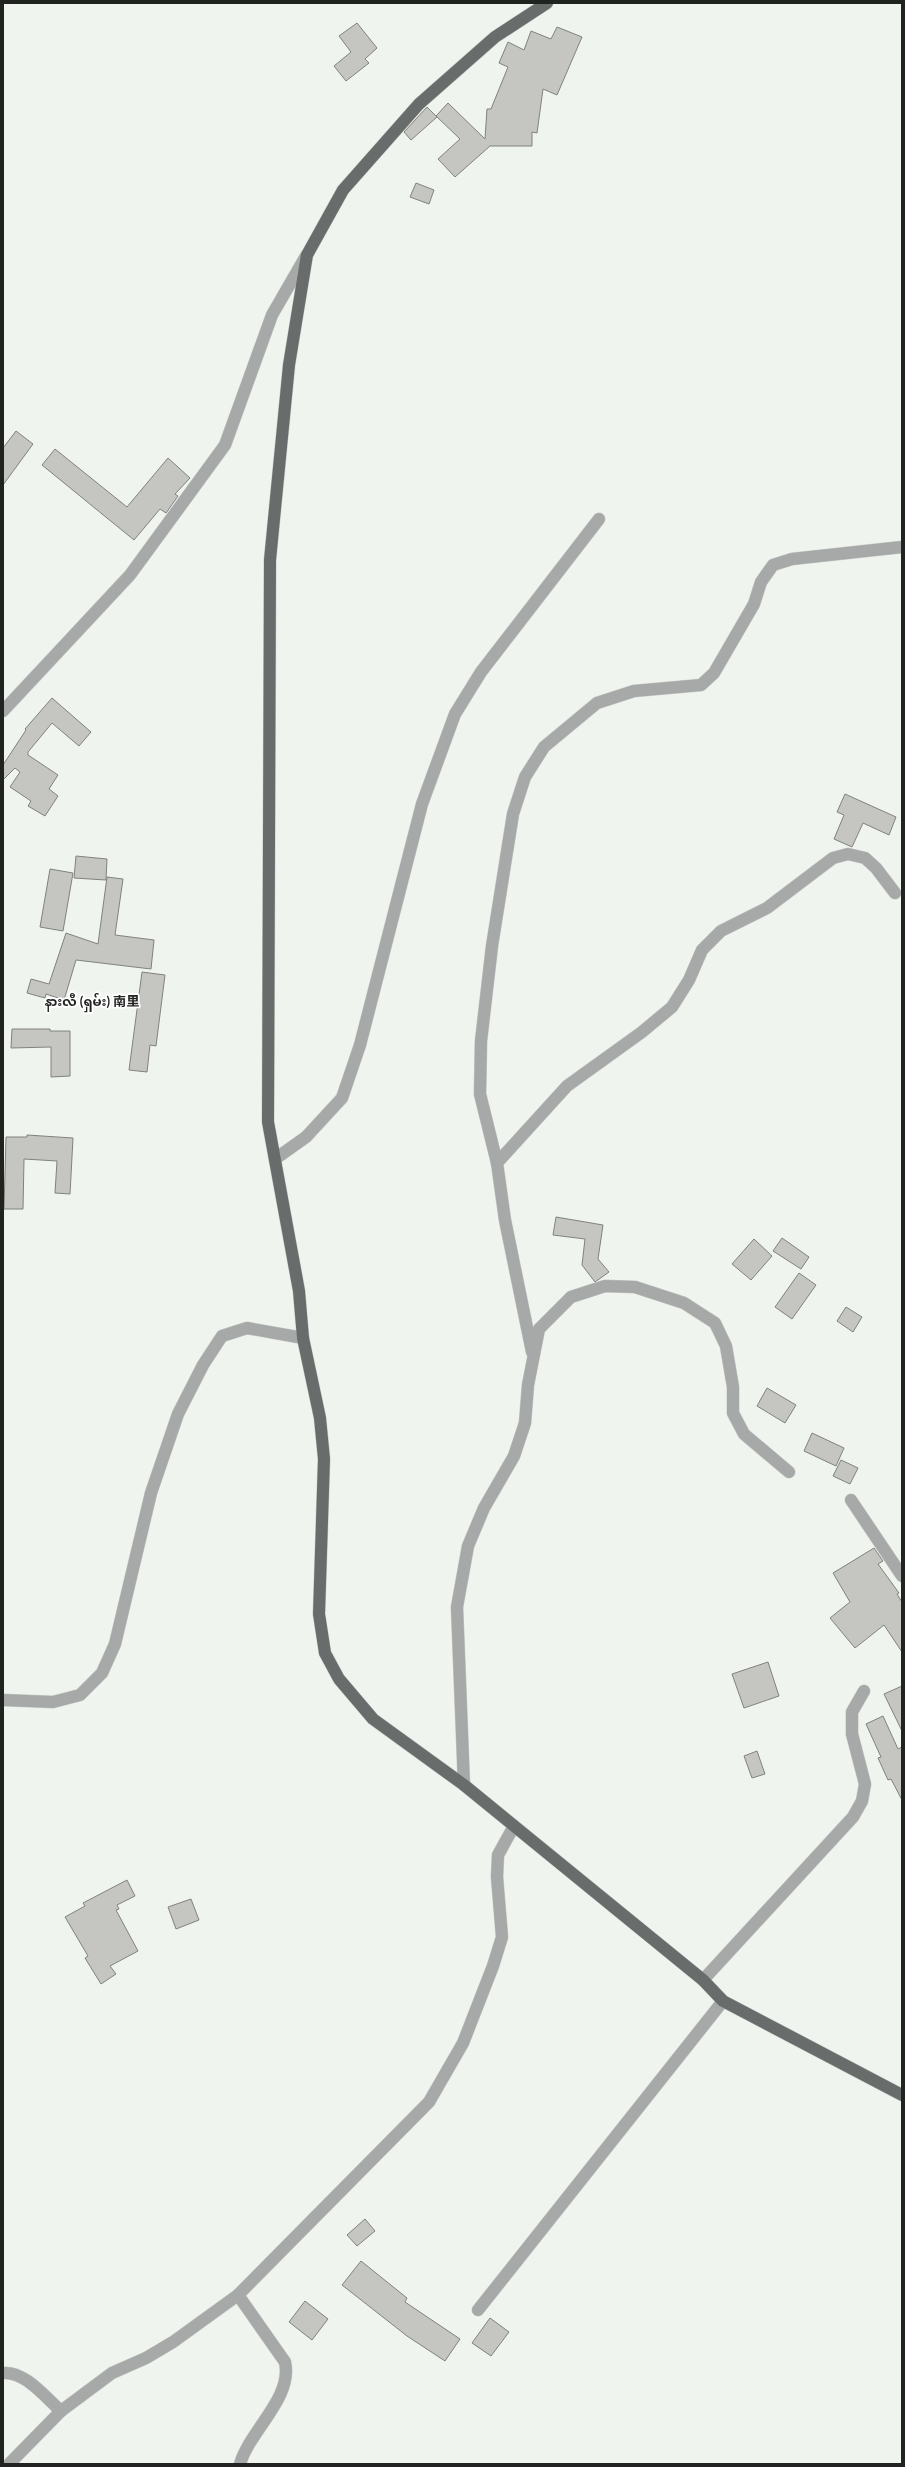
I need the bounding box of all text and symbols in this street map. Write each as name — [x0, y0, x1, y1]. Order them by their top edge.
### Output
district label: နားလီ (ရှမ်း) 南里 — [45, 992, 139, 1013]

